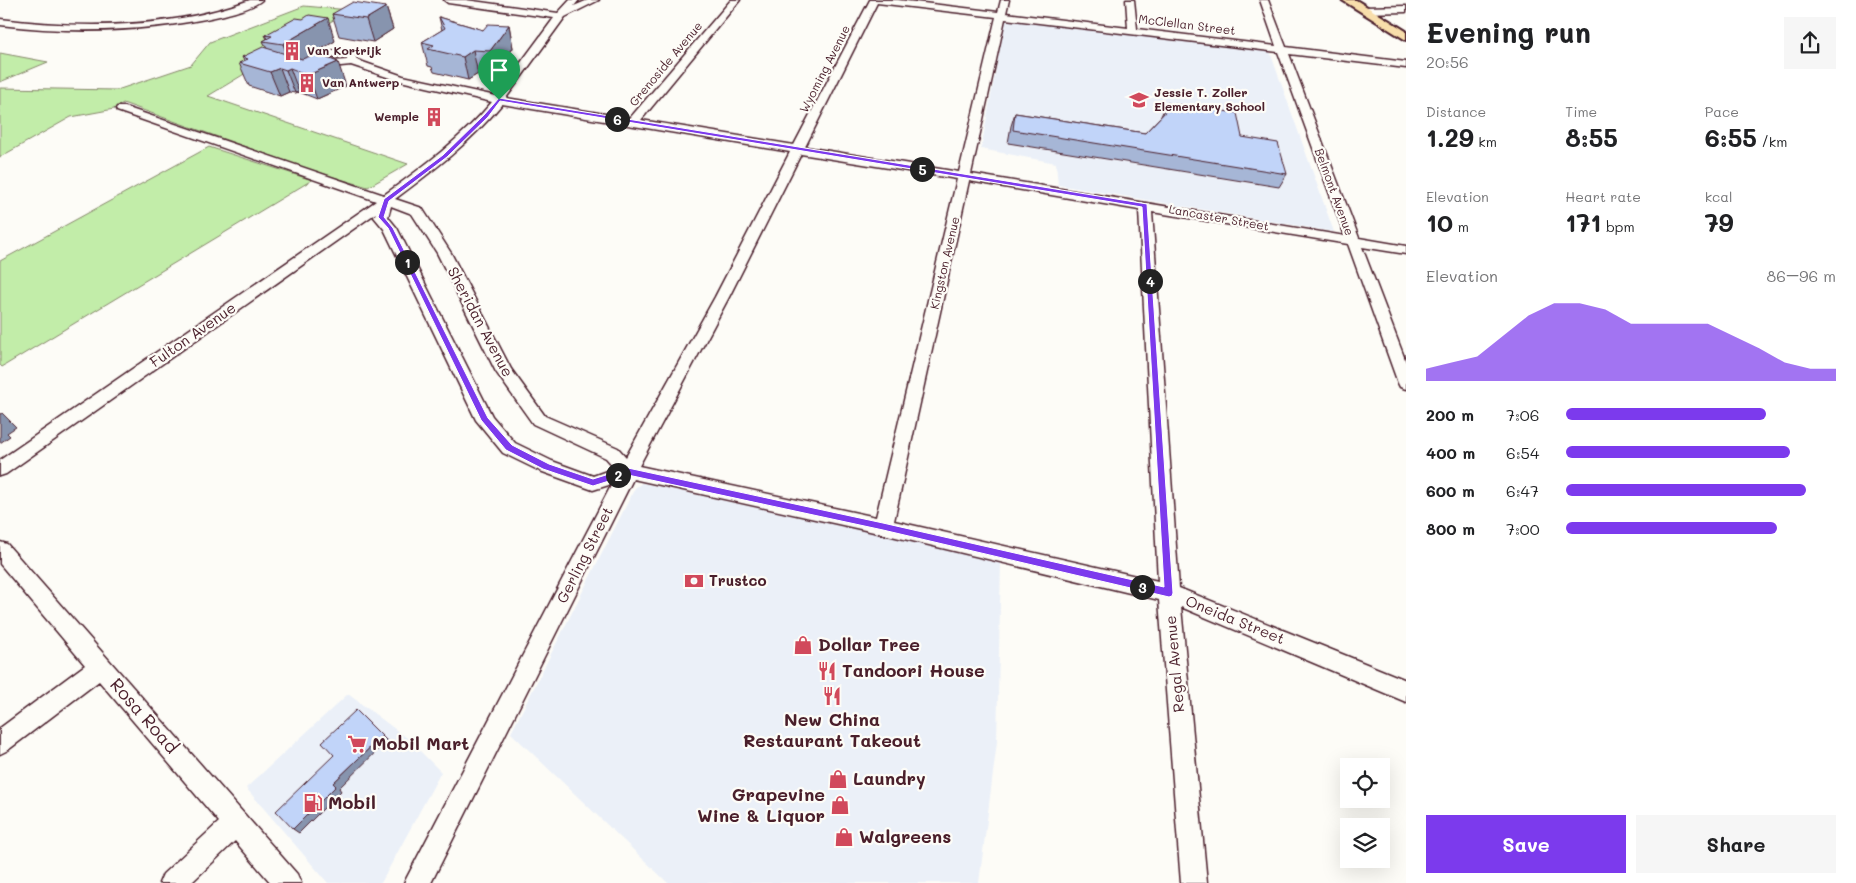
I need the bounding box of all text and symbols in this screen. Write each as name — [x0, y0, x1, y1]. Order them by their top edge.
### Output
street label: McClellan Street — [1138, 10, 1237, 38]
text: Evening run — [1426, 14, 1591, 50]
button: share — [1784, 17, 1836, 69]
street label: Grenoside Avenue — [625, 18, 705, 109]
street label: Wyoming Avenue — [795, 22, 853, 115]
building icon: Van Kortrijk — [281, 40, 303, 62]
place label: Van Kortrijk — [307, 42, 382, 58]
pin — [478, 49, 520, 100]
text: 20:56 — [1426, 51, 1469, 72]
icon: arrive — [485, 56, 513, 84]
building icon: Van Antwerp — [296, 72, 318, 94]
place label: Van Antwerp — [322, 74, 400, 90]
place label: Jessie T. Zoller Elementary School — [1154, 84, 1265, 114]
school or university icon: Jessie T. Zoller Elementary School — [1128, 89, 1150, 111]
text: Distance — [1426, 102, 1486, 121]
text: Time — [1565, 102, 1597, 121]
text: Pace — [1705, 102, 1739, 121]
building icon: Wemple — [423, 106, 445, 128]
pin: 6 — [604, 106, 630, 132]
place label: Wemple — [374, 108, 419, 124]
text: 6 — [613, 110, 622, 129]
text: 1.29 — [1426, 121, 1474, 153]
text: 8:55 — [1565, 121, 1618, 153]
text: 6:55 — [1705, 121, 1757, 153]
text: km — [1474, 132, 1497, 151]
text: /km — [1757, 132, 1787, 151]
street label: Belmont Avenue — [1312, 146, 1358, 238]
pin: 5 — [910, 156, 934, 182]
text: 5 — [918, 160, 927, 179]
text: Elevation — [1426, 187, 1489, 206]
text: Heart rate — [1565, 187, 1641, 206]
text: kcal — [1705, 187, 1733, 206]
street label: Lancaster Street — [1168, 200, 1271, 234]
text: 10 — [1426, 206, 1453, 238]
text: 171 — [1565, 206, 1601, 238]
text: 79 — [1705, 206, 1734, 238]
street label: Kingston Avenue — [926, 215, 962, 311]
text: m — [1453, 217, 1469, 236]
text: bpm — [1601, 217, 1635, 236]
pin: 1 — [394, 250, 420, 274]
text: 1 — [404, 253, 411, 272]
street label: Sheridan Avenue — [443, 263, 518, 380]
text: Elevation — [1426, 265, 1498, 286]
text: 86–96 m — [1767, 265, 1836, 286]
pin: 4 — [1138, 268, 1162, 294]
text: 4 — [1146, 272, 1155, 291]
street label: Fulton Avenue — [145, 297, 239, 371]
text: 200 m — [1426, 404, 1474, 425]
text: 7:06 — [1506, 404, 1539, 425]
text: 400 m — [1426, 442, 1475, 463]
text: 6:54 — [1506, 442, 1539, 463]
pin: 2 — [606, 462, 630, 488]
text: 2 — [615, 466, 622, 485]
text: 600 m — [1426, 480, 1475, 501]
text: 6:47 — [1506, 480, 1539, 501]
street label: Gerling Street — [551, 503, 617, 606]
text: 800 m — [1426, 518, 1475, 539]
text: 7:00 — [1506, 518, 1540, 539]
bank icon: Trustco — [683, 570, 705, 592]
place label: Trustco — [709, 570, 767, 590]
pin: 3 — [1130, 574, 1154, 600]
text: 3 — [1138, 578, 1147, 597]
street label: Oneida Street — [1183, 590, 1288, 648]
street label: Regal Avenue — [1160, 615, 1188, 713]
place label: Dollar Tree — [818, 632, 920, 656]
shop icon: Dollar Tree — [792, 634, 814, 656]
place label: Tandoori House — [842, 658, 985, 682]
restaurant icon: Tandoori House — [816, 660, 838, 682]
street label: Rosa Road — [105, 672, 184, 758]
restaurant icon: New China Restaurant Takeout — [821, 685, 843, 707]
place label: New China Restaurant Takeout — [743, 707, 921, 752]
place label: Mobil Mart — [372, 731, 469, 755]
supermarket icon: Mobil Mart — [346, 733, 368, 755]
map controls — [1340, 758, 1390, 868]
button: locate — [1340, 758, 1390, 808]
place label: Laundry — [853, 766, 926, 790]
shop icon: Laundry — [827, 768, 849, 790]
place label: Grapevine Wine & Liquor — [697, 782, 825, 827]
place label: Mobil — [328, 790, 376, 814]
fuel station icon: Mobil — [302, 792, 324, 814]
shop icon: Grapevine Wine & Liquor — [829, 794, 851, 816]
button: Save — [1426, 815, 1626, 873]
button: Share — [1636, 815, 1836, 873]
button: layers — [1340, 818, 1390, 868]
place label: Walgreens — [859, 824, 951, 848]
shop icon: Walgreens — [833, 826, 855, 848]

